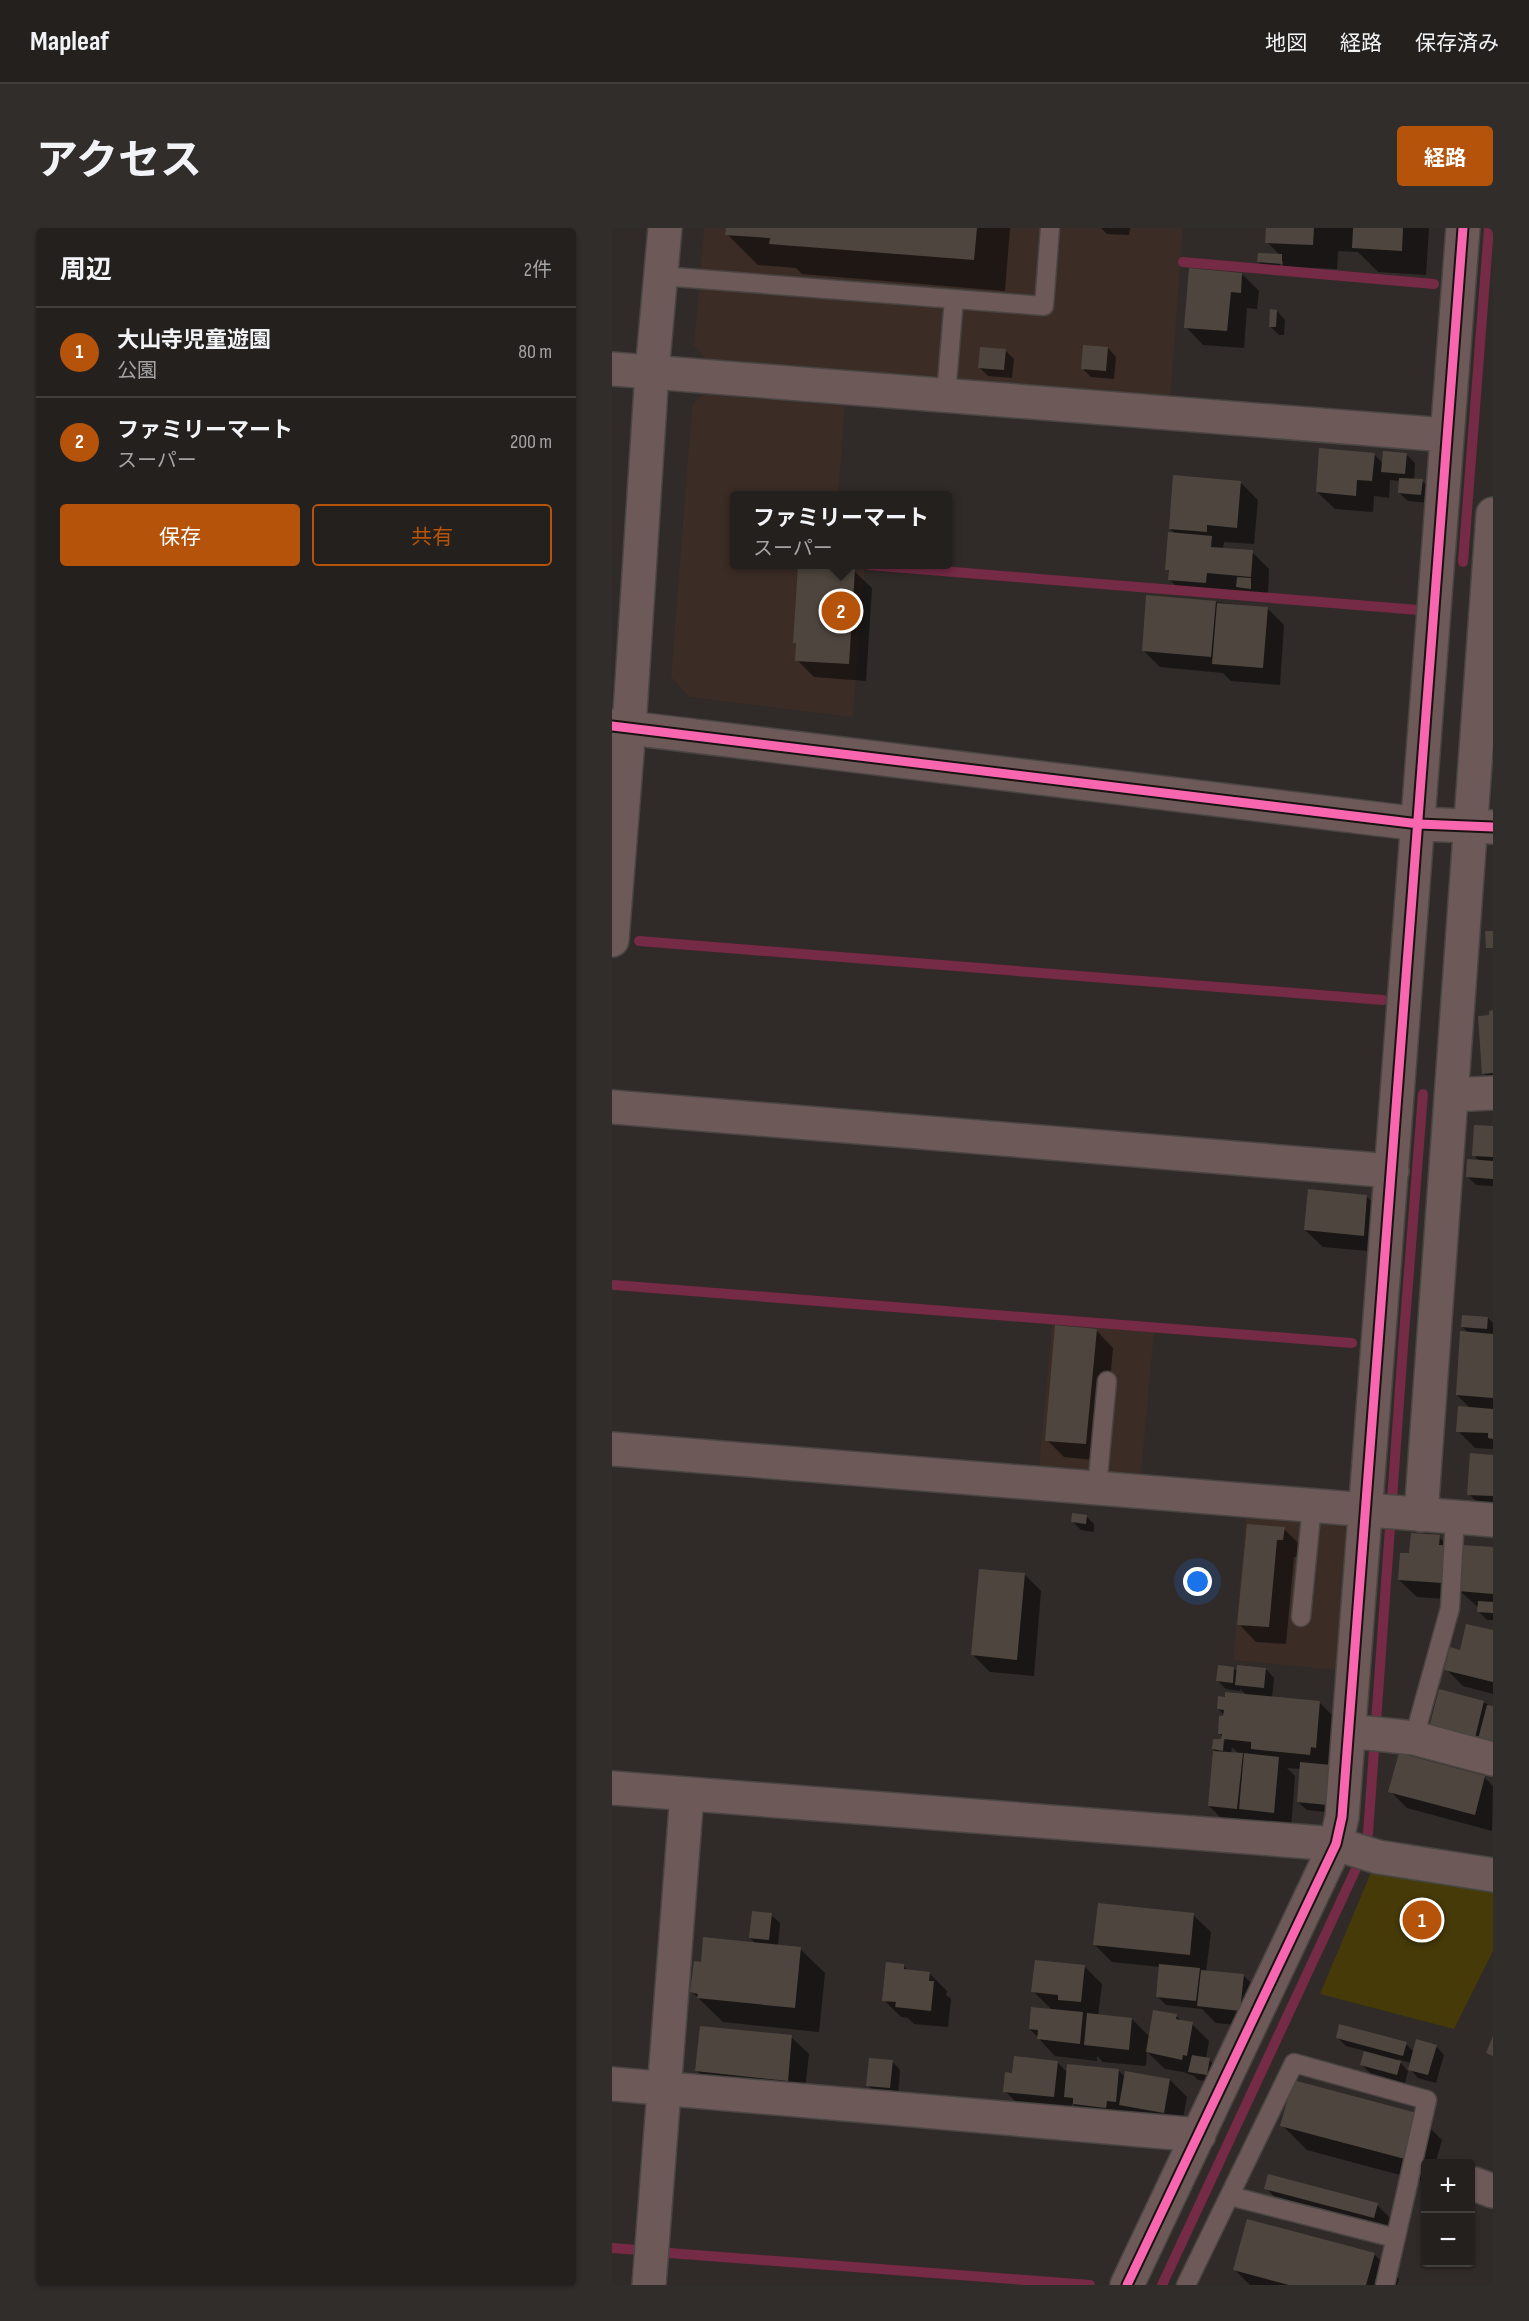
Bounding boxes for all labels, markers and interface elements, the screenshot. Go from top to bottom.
text: Mapleaf [30,25,109,58]
text: 地図 [1265,31,1307,56]
text: 経路 [1340,31,1382,56]
text: 保存済み [1415,31,1499,56]
button: 経路 [1397,126,1493,186]
text: アクセス [36,136,202,187]
text: 周辺 [60,255,112,286]
text: 2件 [524,258,552,282]
text: 大山寺児童遊園 [117,327,271,354]
text: 1 [76,340,83,364]
text: 80 m [518,340,552,364]
text: 公園 [117,359,157,383]
text: ファミリーマート [117,417,293,444]
text: 2 [75,430,84,454]
text: 200 m [510,430,552,454]
text: スーパー [117,449,197,473]
popup [730,491,952,569]
button: 保存 [60,504,300,566]
button: 共有 [312,504,552,566]
text: ファミリーマート [753,505,929,532]
text: スーパー [753,537,833,561]
pin: 2 [822,588,860,634]
your location [1183,1567,1212,1596]
pin: 1 [1402,1898,1442,1942]
map controls [1421,2159,1475,2267]
button: + [1421,2159,1475,2213]
button: − [1421,2213,1475,2267]

